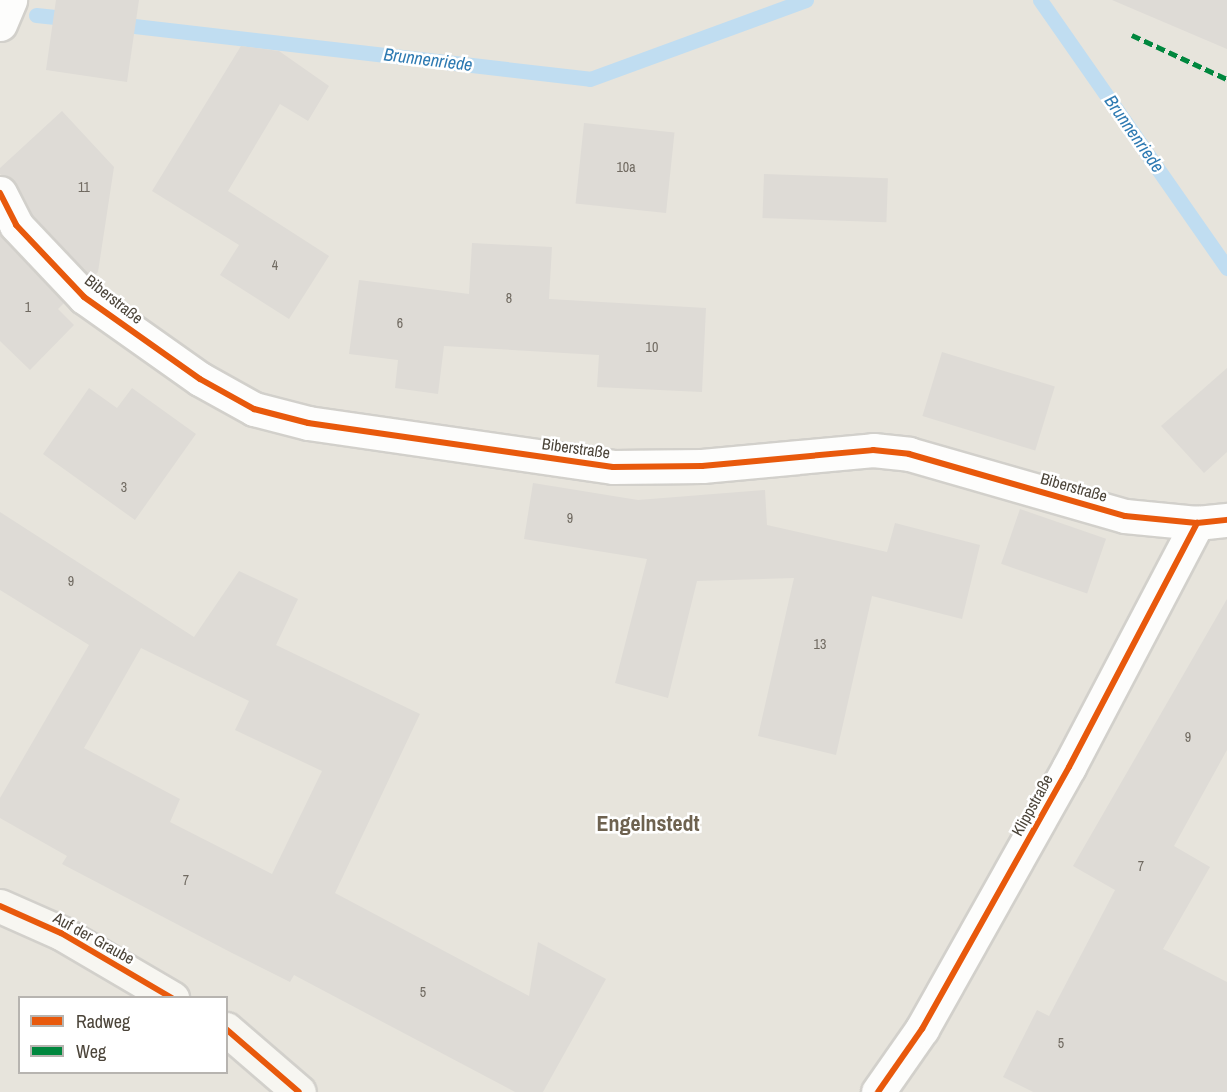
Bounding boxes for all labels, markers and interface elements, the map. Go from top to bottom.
water label: Brunnenriede [382,44,474,76]
water label: Brunnenriede [1100,91,1168,177]
house number: 10a [616,159,636,175]
house number: 11 [78,179,90,195]
house number: 4 [272,257,278,273]
street label: Biberstraße [81,270,147,328]
house number: 8 [506,290,512,306]
house number: 1 [25,299,31,315]
house number: 6 [397,315,403,331]
house number: 10 [646,339,658,355]
street label: Biberstraße [541,434,611,462]
street label: Biberstraße [1038,468,1110,506]
house number: 3 [121,479,127,495]
house number: 9 [567,510,573,526]
house number: 9 [68,573,74,589]
house number: 13 [814,636,826,652]
house number: 9 [1185,729,1191,745]
street label: Klippstraße [1007,771,1057,839]
district label: Engelnstedt [596,811,700,837]
house number: 7 [1138,858,1144,874]
house number: 7 [183,872,189,888]
street label: Auf der Graube [50,908,138,968]
house number: 5 [420,984,426,1000]
legend [18,996,228,1074]
text: Radweg [76,1009,130,1034]
house number: 5 [1058,1035,1064,1051]
text: Weg [76,1039,106,1064]

